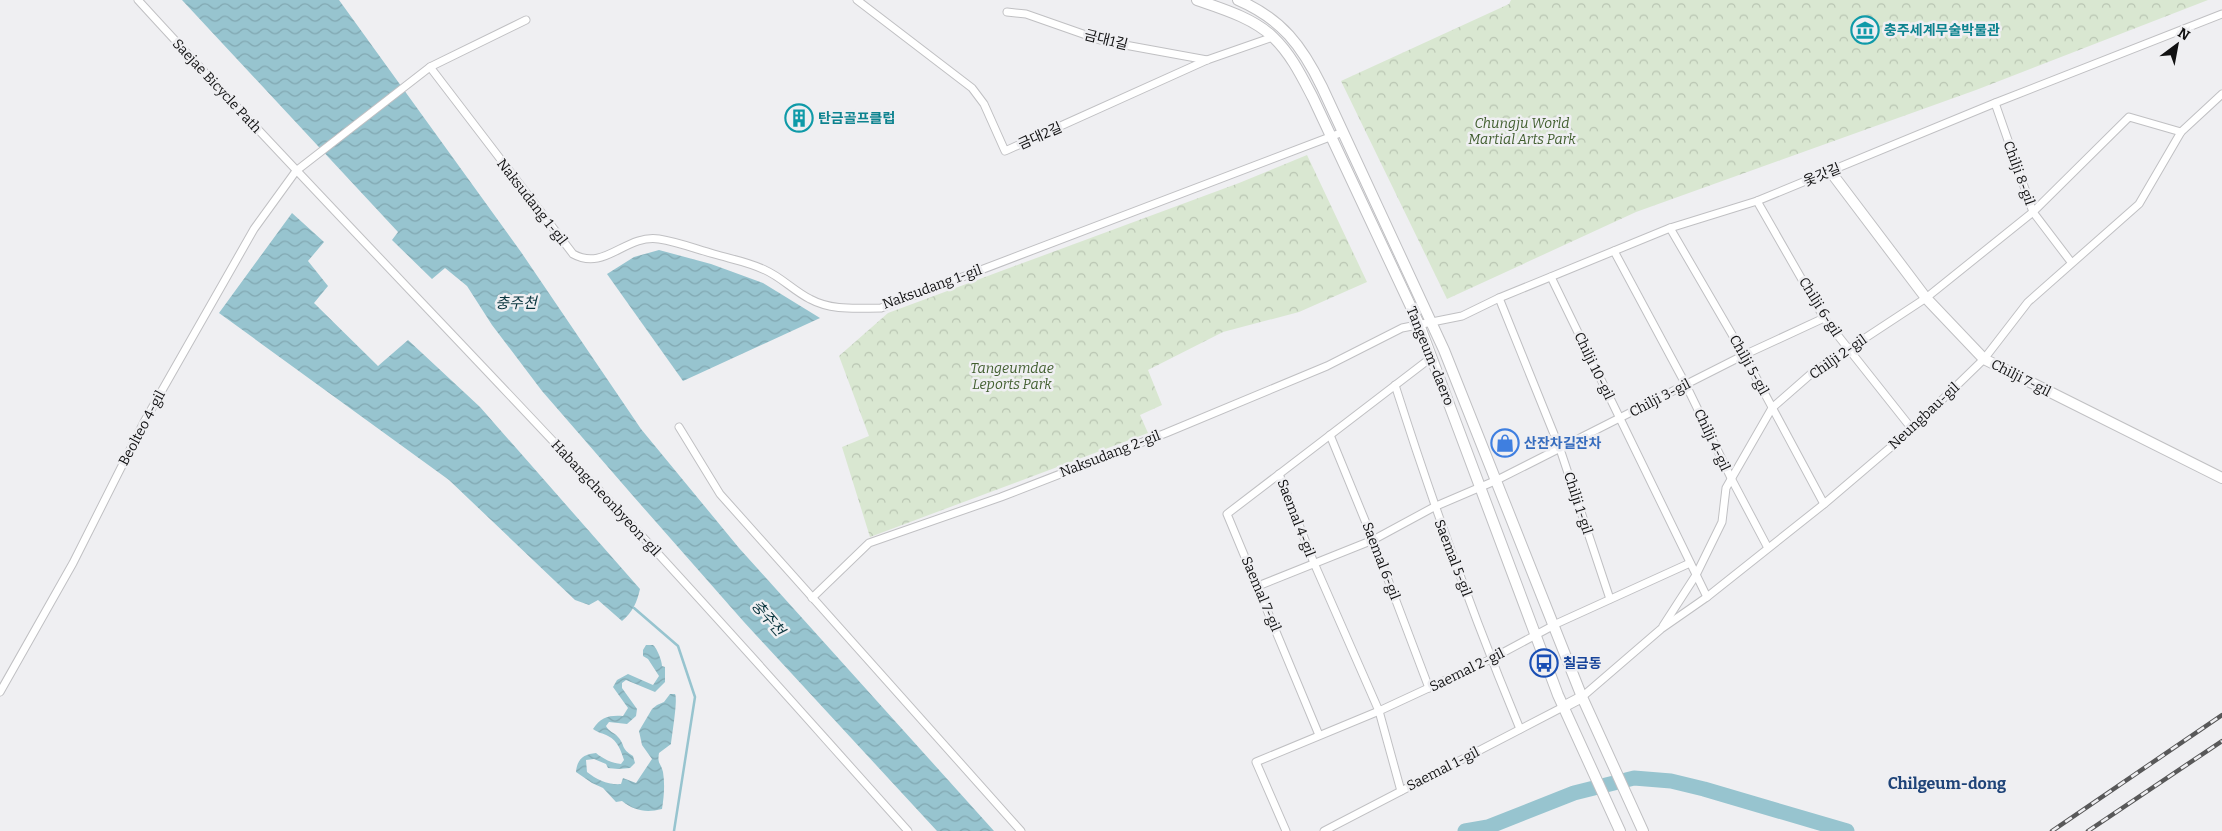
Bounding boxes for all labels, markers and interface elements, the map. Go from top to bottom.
museum icon: 충주세계무술박물관 [1850,15,1880,45]
north arrow [2152,20,2202,70]
place label: 충주세계무술박물관 [1884,22,2000,39]
text: N [2175,24,2193,45]
street label: 금대1길 [1082,26,1130,54]
street label: Saejae Bicycle Path [169,35,265,137]
building icon: 탄금골프클럽 [784,103,814,133]
place label: 탄금골프클럽 [818,110,895,127]
park label: Chungju World Martial Arts Park [1468,115,1576,148]
street label: 금대2길 [1015,119,1065,153]
street label: Chilji 8-gil [2000,139,2038,207]
street label: Naksudang 1-gil [493,156,571,248]
street label: 옻갓길 [1801,160,1843,190]
street label: Naksudang 1-gil [880,261,984,313]
street label: Chilji 6-gil [1795,274,1845,340]
water label: 충주천 [495,294,539,312]
street label: Tangeum-daero [1402,304,1458,408]
street label: Chilji 10-gil [1570,329,1618,403]
street label: Chilji 2-gil [1806,331,1870,383]
street label: Chilji 5-gil [1726,332,1772,398]
street label: Chilji 7-gil [1988,356,2054,400]
park label: Tangeumdae Leports Park [970,360,1054,393]
street label: Chilji 3-gil [1626,375,1694,421]
street label: Neungbau-gil [1885,379,1963,453]
street label: Beolteo 4-gil [115,388,169,468]
street label: Chilji 4-gil [1690,406,1734,474]
street label: Naksudang 2-gil [1057,427,1163,481]
shop icon: 산잔차길잔차 [1490,428,1520,458]
place label: 산잔차길잔차 [1524,435,1601,452]
street label: Habangcheonbyeon-gil [548,436,664,560]
street label: Chilji 1-gil [1560,470,1596,536]
street label: Saemal 4-gil [1273,477,1319,559]
street label: Saemal 5-gil [1431,517,1475,599]
street label: Saemal 6-gil [1358,520,1404,602]
street label: Saemal 7-gil [1238,554,1284,634]
water label: 충주천 [748,596,790,641]
street label: Saemal 2-gil [1427,645,1507,695]
bus stop icon: 칠금동 [1529,648,1559,678]
place label: 칠금동 [1563,655,1602,672]
street label: Saemal 1-gil [1404,743,1482,795]
district label: Chilgeum-dong [1888,774,2006,793]

